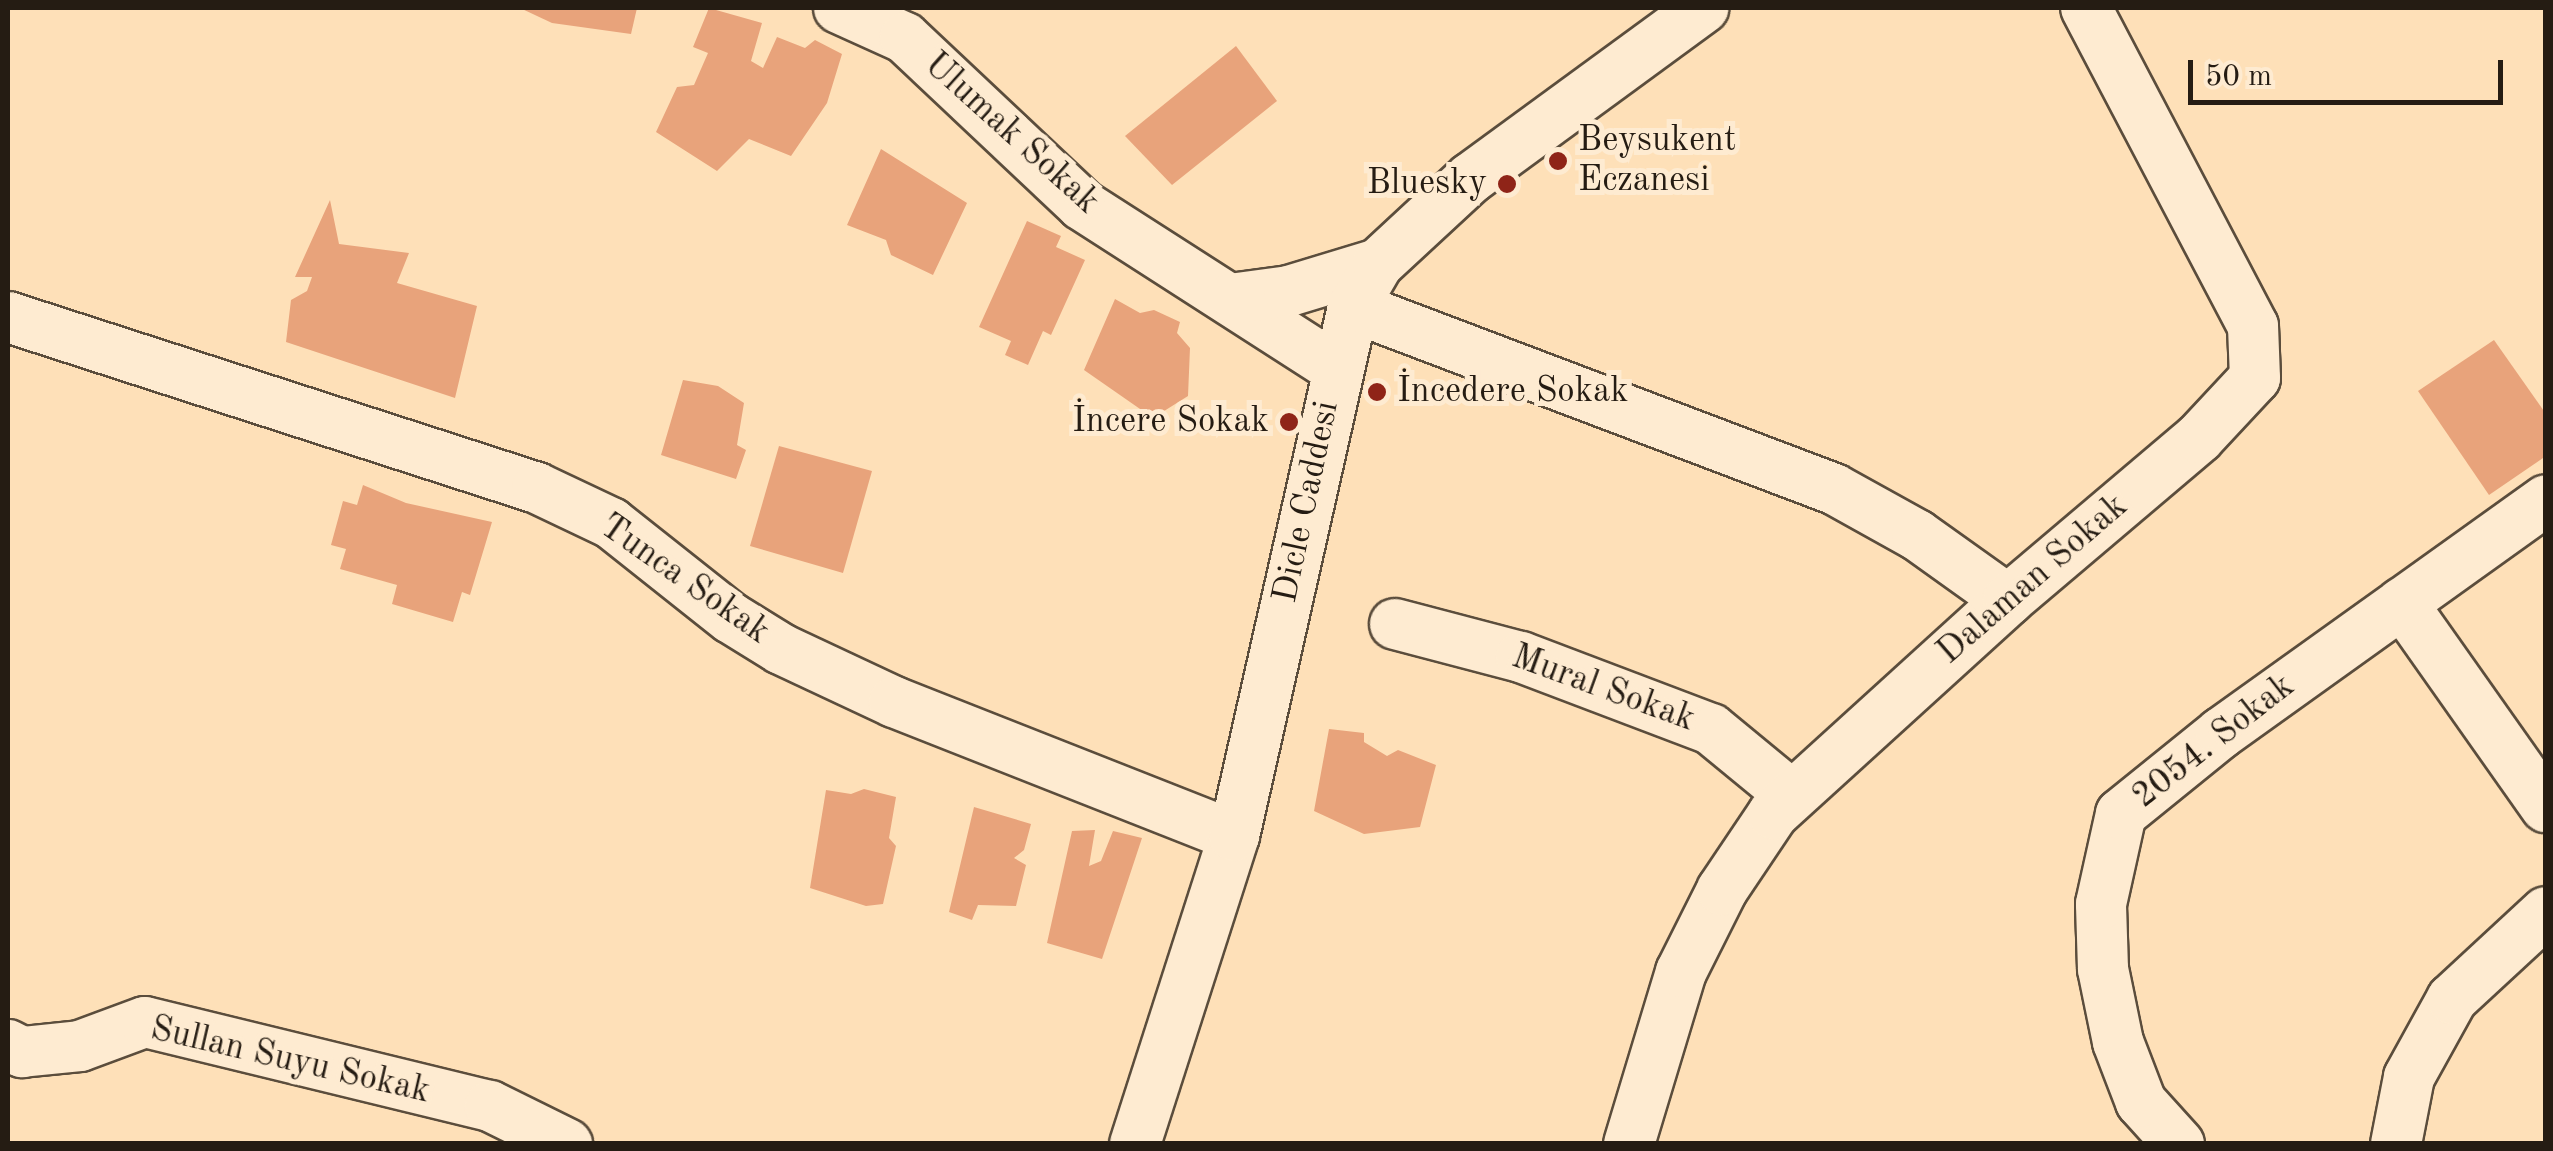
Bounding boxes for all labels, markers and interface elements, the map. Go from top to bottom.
scale bar [2193,40,2508,102]
street label: Ulumak Sokak [915,44,1107,224]
text: 50 m [2205,62,2272,92]
place label: Beysukent Eczanesi [1578,120,1736,202]
marker: Beysukent Eczanesi [1547,150,1569,172]
place label: Bluesky [1367,163,1487,205]
marker: Bluesky [1496,173,1518,195]
place label: İncedere Sokak [1397,371,1628,413]
marker: İncedere Sokak [1366,381,1388,403]
street label: Dicle Caddesi [1265,397,1349,607]
place label: İncere Sokak [1072,401,1269,443]
marker: İncere Sokak [1278,411,1300,433]
street label: Dalaman Sokak [1929,486,2137,674]
street label: Tunca Sokak [591,506,777,654]
street label: Mural Sokak [1506,636,1700,742]
street label: 2054. Sokak [2125,666,2303,818]
street label: Sullan Suyu Sokak [146,1008,434,1114]

